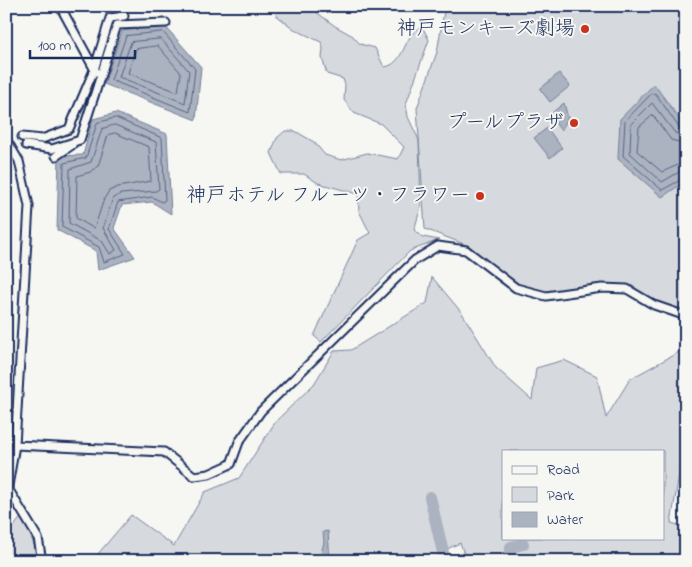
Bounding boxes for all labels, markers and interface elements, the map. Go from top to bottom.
place label: 神戸モンキーズ劇場 [397,15,575,44]
marker: 神戸モンキーズ劇場 [579,23,591,35]
scale bar [30,28,135,60]
text: 100 m [38,35,71,57]
place label: プールプラザ [446,109,564,138]
marker: プールプラザ [568,117,580,129]
place label: 神戸ホテル フルーツ・フラワー [186,182,470,211]
marker: 神戸ホテル フルーツ・フラワー [474,190,486,202]
legend [502,450,664,540]
text: Road [547,459,580,481]
text: Park [547,485,575,507]
text: Water [547,509,583,531]

